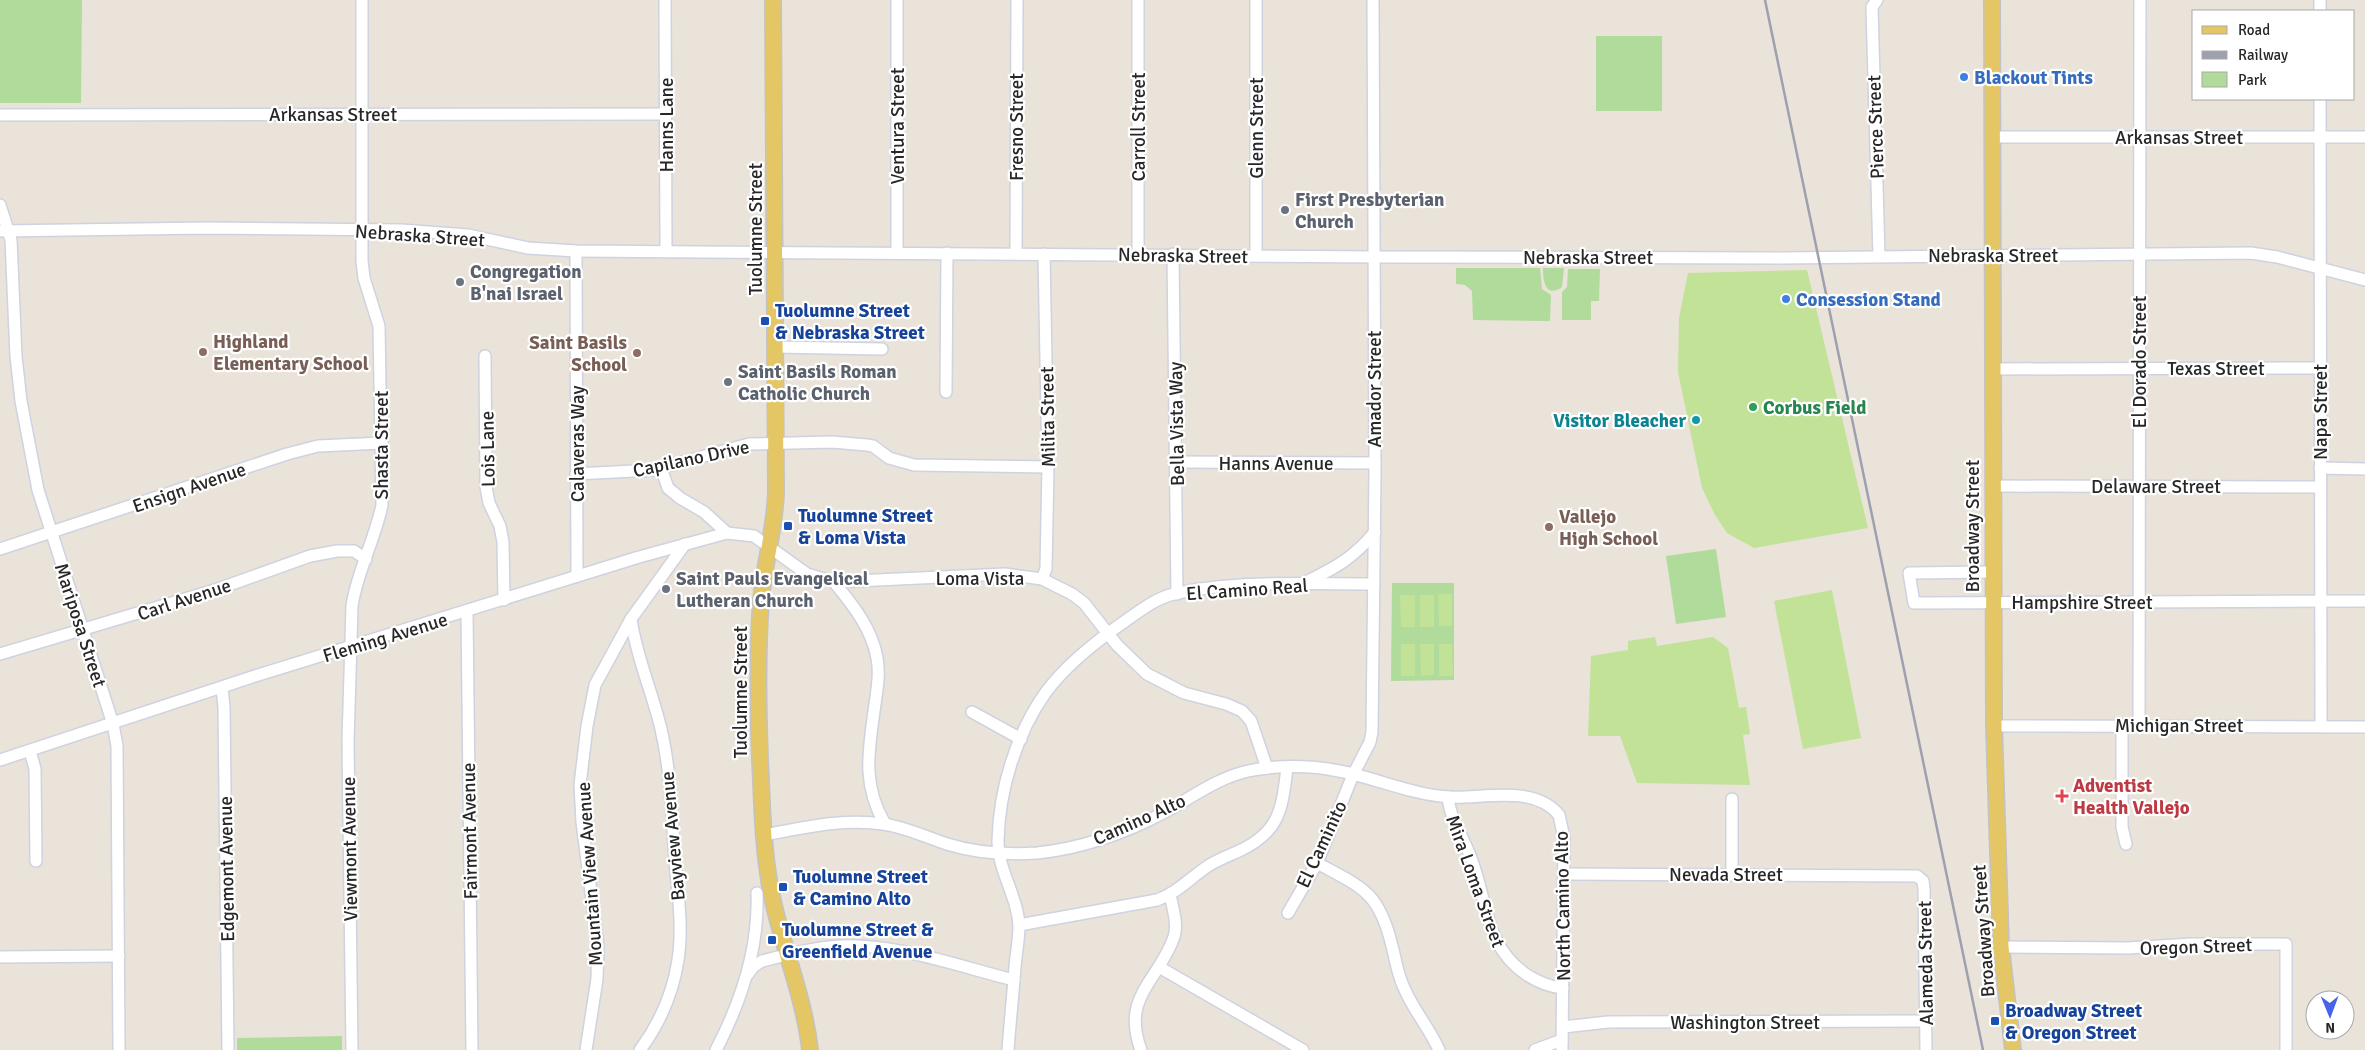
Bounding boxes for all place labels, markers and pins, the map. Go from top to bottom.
place label: Blackout Tints [1974,66,2093,90]
marker: Blackout Tints [1958,71,1970,83]
place label: First Presbyterian Church [1295,188,1444,234]
marker: First Presbyterian Church [1279,204,1291,216]
place label: Congregation B'nai Israel [470,260,582,306]
marker: Congregation B'nai Israel [454,276,466,288]
place label: Consession Stand [1796,288,1941,312]
marker: Consession Stand [1780,293,1792,305]
place label: Tuolumne Street & Nebraska Street [775,299,925,345]
marker: Tuolumne Street & Nebraska Street [759,315,771,327]
place label: Highland Elementary School [213,330,369,376]
place label: Saint Basils School [529,331,627,377]
marker: Highland Elementary School [197,346,209,358]
marker: Saint Basils School [631,347,643,359]
place label: Saint Basils Roman Catholic Church [738,360,897,406]
marker: Saint Basils Roman Catholic Church [722,376,734,388]
place label: Corbus Field [1763,396,1866,420]
marker: Corbus Field [1747,401,1759,413]
place label: Visitor Bleacher [1553,409,1686,433]
marker: Visitor Bleacher [1690,414,1702,426]
place label: Tuolumne Street & Loma Vista [798,504,933,550]
place label: Vallejo High School [1559,505,1658,551]
marker: Tuolumne Street & Loma Vista [782,520,794,532]
marker: Vallejo High School [1543,521,1555,533]
place label: Saint Pauls Evangelical Lutheran Church [676,567,869,613]
marker: Saint Pauls Evangelical Lutheran Church [660,583,672,595]
place label: Adventist Health Vallejo [2073,774,2190,820]
marker: Adventist Health Vallejo [2055,789,2069,803]
place label: Tuolumne Street & Camino Alto [793,865,928,911]
marker: Tuolumne Street & Camino Alto [777,881,789,893]
place label: Tuolumne Street & Greenfield Avenue [782,918,934,964]
marker: Tuolumne Street & Greenfield Avenue [766,934,778,946]
place label: Broadway Street & Oregon Street [2005,999,2142,1045]
marker: Broadway Street & Oregon Street [1989,1015,2001,1027]

